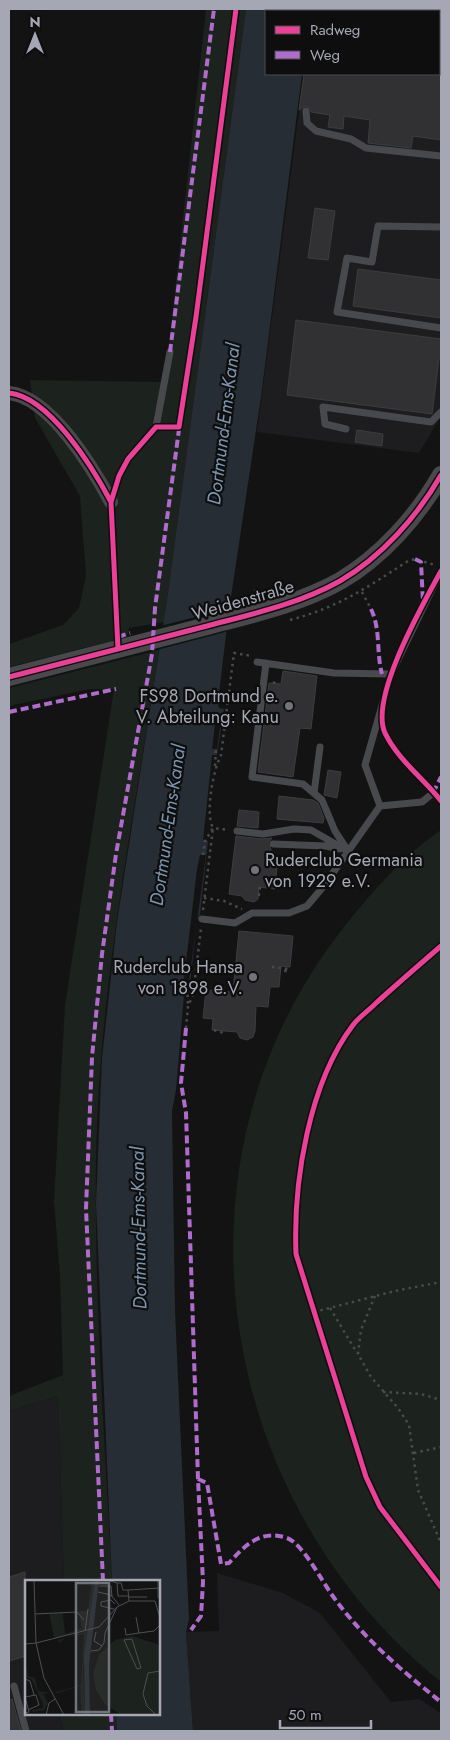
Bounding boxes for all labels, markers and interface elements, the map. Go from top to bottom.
north arrow [10,10,60,60]
legend [265,10,440,75]
text: N [29,12,41,32]
text: Radweg [310,19,360,41]
text: Weg [310,44,340,66]
water label: Dortmund-Ems-Kanal [200,341,247,506]
street label: Weidenstraße [189,573,297,627]
place label: FS98 Dortmund e. V. Abteilung: Kanu [136,683,279,730]
marker: FS98 Dortmund e. V. Abteilung: Kanu [283,700,295,712]
water label: Dortmund-Ems-Kanal [143,742,192,907]
place label: Ruderclub Germania von 1929 e.V. [265,847,423,894]
marker: Ruderclub Germania von 1929 e.V. [249,864,261,876]
place label: Ruderclub Hansa von 1898 e.V. [113,954,243,1001]
marker: Ruderclub Hansa von 1898 e.V. [247,971,259,983]
water label: Dortmund-Ems-Kanal [124,1146,153,1310]
inset map [25,1580,160,1715]
scale bar [280,1698,371,1730]
text: 50 m [288,1704,322,1726]

